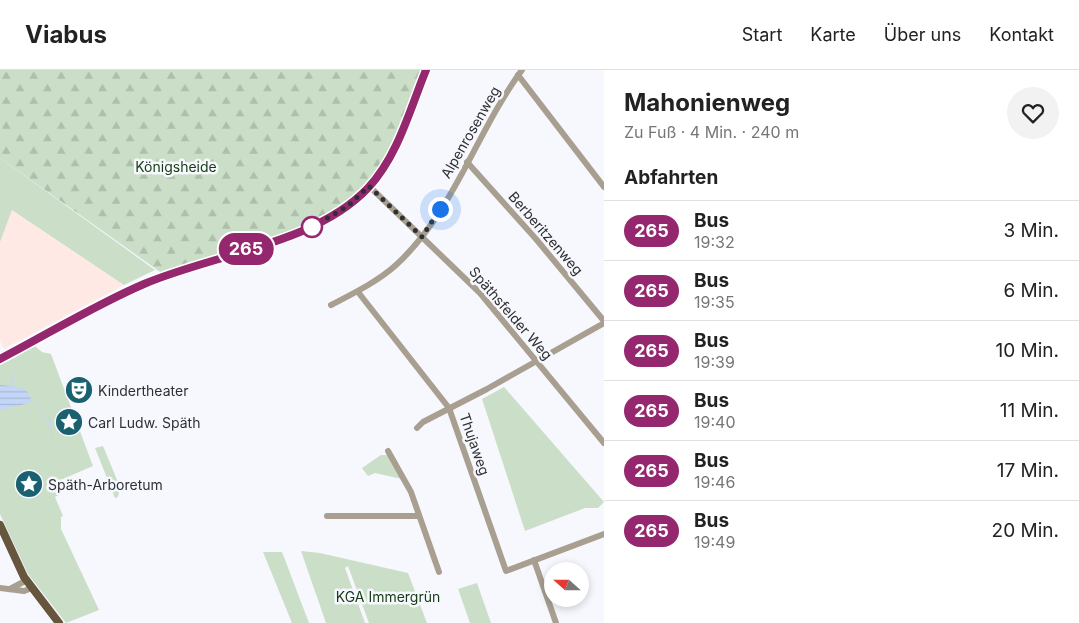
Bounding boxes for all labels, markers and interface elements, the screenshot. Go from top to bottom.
text: Viabus [25,20,107,49]
text: Start [742,24,782,45]
text: Karte [810,24,856,45]
text: Über uns [884,24,961,45]
text: Kontakt [989,24,1054,45]
street label: Alpenrosenweg [437,83,503,181]
button: heart [1007,87,1059,139]
text: Mahonienweg [624,88,790,117]
text: Zu Fuß · 4 Min. · 240 m [624,122,799,142]
park label: Königsheide [135,158,217,175]
text: Abfahrten [624,166,718,189]
street label: Berberitzenweg [505,188,587,278]
your location [428,197,453,222]
text: Bus [694,209,729,232]
unlabelled marker [301,216,323,238]
text: 3 Min. [1003,219,1059,242]
text: 265 [634,220,669,241]
text: 19:32 [694,232,735,252]
line badge: 265 [217,233,275,265]
text: 265 [229,238,263,259]
street label: Späthsfelder Weg [466,263,556,363]
text: Bus [694,269,729,292]
text: 6 Min. [1003,279,1059,302]
text: 265 [634,280,669,301]
text: 19:35 [694,292,735,312]
text: Bus [694,329,729,352]
text: 10 Min. [995,339,1059,362]
text: 265 [634,340,669,361]
text: 19:39 [694,352,735,372]
theatre icon: Kindertheater [64,375,94,405]
place label: Kindertheater [98,382,188,399]
text: Bus [694,389,729,412]
text: 11 Min. [1000,399,1059,422]
text: 265 [634,400,669,421]
place icon: Carl Ludw. Späth [54,407,84,437]
street label: Thujaweg [456,411,494,477]
text: 19:40 [694,412,735,432]
place label: Carl Ludw. Späth [88,414,200,431]
text: Bus [694,449,729,472]
text: 17 Min. [997,459,1059,482]
text: 265 [634,460,669,481]
place icon: Späth-Arboretum [14,469,44,499]
text: 19:46 [694,472,735,492]
place label: Späth-Arboretum [48,476,163,493]
text: Bus [694,509,729,532]
text: 20 Min. [992,519,1059,542]
text: 265 [634,520,669,541]
text: 19:49 [694,532,735,552]
north arrow [544,562,589,608]
map controls [544,562,589,607]
park label: KGA Immergrün [336,588,440,605]

